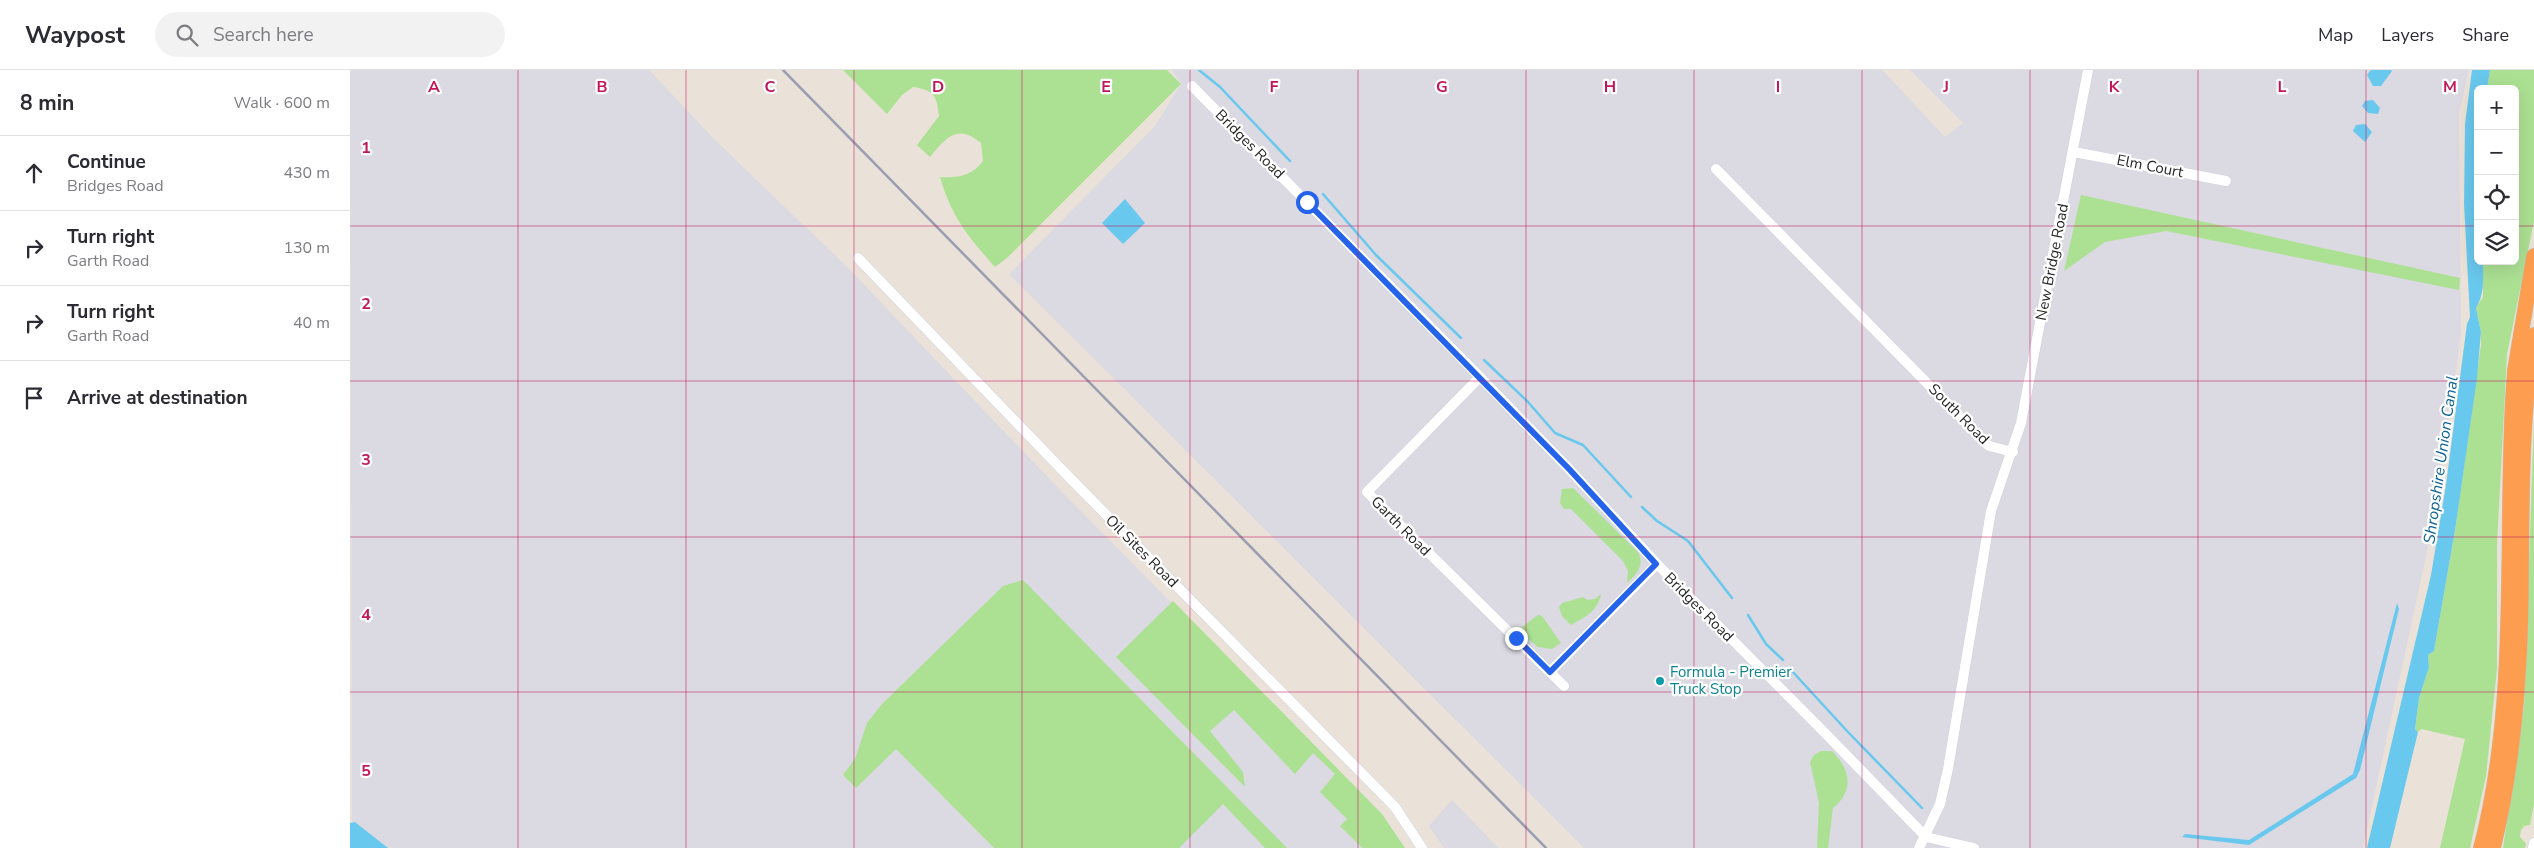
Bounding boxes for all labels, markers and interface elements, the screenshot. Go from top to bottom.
search box [155,12,505,57]
text: Waypost [25,19,125,51]
icon: search [173,21,201,49]
text: Search here [213,22,314,48]
text: Map [2318,23,2353,47]
text: Layers [2381,23,2434,47]
text: Share [2462,23,2509,47]
text: A [428,76,440,98]
text: B [596,76,608,98]
text: C [765,76,776,98]
text: D [932,76,944,98]
text: E [1101,76,1111,98]
text: F [1270,76,1279,98]
text: G [1436,76,1448,98]
text: H [1604,76,1616,98]
text: I [1776,76,1780,98]
text: J [1942,76,1949,98]
text: K [2109,76,2121,98]
text: L [2278,76,2287,98]
text: M [2443,76,2457,98]
map controls [2474,85,2519,265]
button: + [2474,85,2519,130]
text: 8 min [20,89,74,117]
text: Walk · 600 m [234,92,330,114]
street label: Bridges Road [1211,105,1289,183]
button: − [2474,130,2519,175]
text: 1 [361,137,371,159]
text: Continue [67,149,146,175]
street label: Elm Court [2115,150,2186,182]
icon: ahead [20,159,48,187]
text: 430 m [283,162,330,184]
text: Bridges Road [67,175,164,197]
button: locate [2474,175,2519,220]
route start [1296,191,1319,214]
street label: New Bridge Road [2031,202,2073,322]
button: layers [2474,220,2519,265]
text: Turn right [67,224,154,250]
icon: right [20,234,48,262]
text: 130 m [283,237,330,259]
text: Garth Road [67,250,149,272]
text: 2 [361,293,371,315]
text: Turn right [67,299,154,325]
icon: right [20,309,48,337]
text: 40 m [293,312,330,334]
text: Garth Road [67,325,149,347]
water label: Shropshire Union Canal [2418,374,2464,545]
street label: South Road [1924,379,1994,449]
icon: arrive [20,384,48,412]
text: Arrive at destination [67,385,248,411]
text: 3 [361,449,371,471]
street label: Garth Road [1367,492,1435,560]
street label: Oil Sites Road [1101,510,1183,592]
street label: Bridges Road [1660,568,1738,646]
text: 4 [361,604,371,626]
route end [1505,627,1528,650]
place label: Formula - Premier Truck Stop [1670,662,1792,699]
marker: Formula - Premier Truck Stop [1654,675,1666,687]
text: 5 [361,760,371,782]

